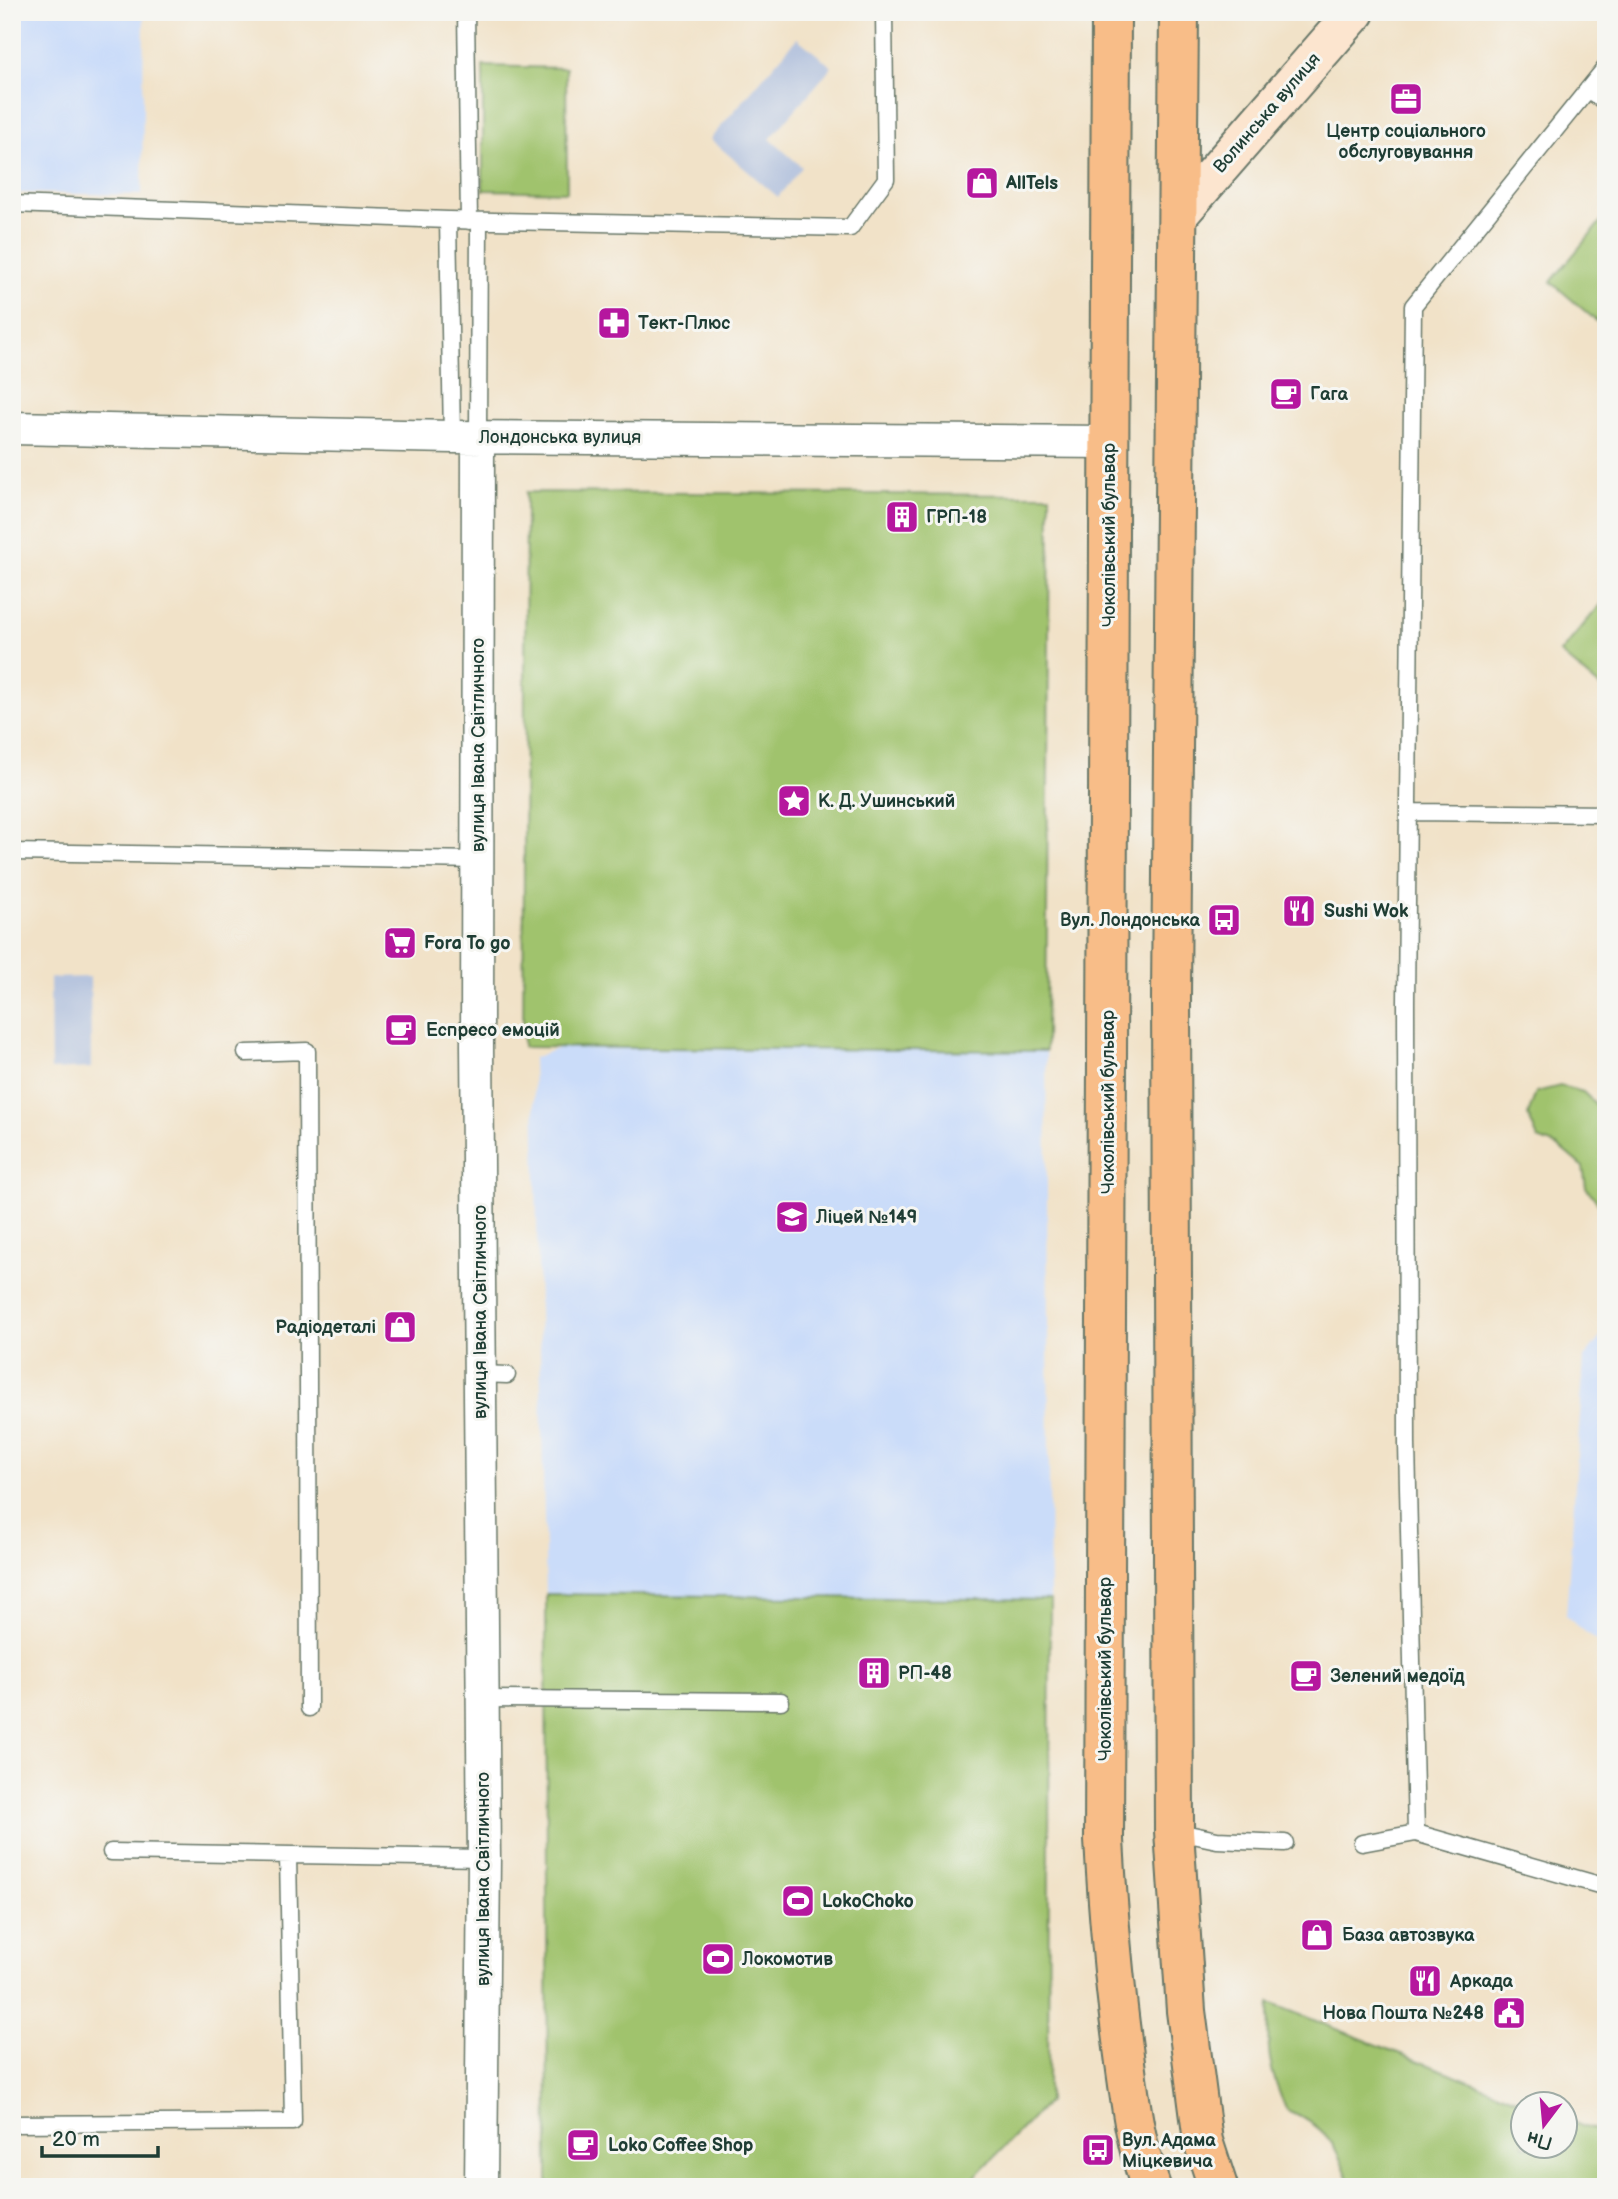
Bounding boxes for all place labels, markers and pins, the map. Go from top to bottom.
office icon: Центр соціального обслуговування [1387,80,1425,118]
place label: Центр соціального обслуговування [1326,121,1486,163]
shop icon: AllTels [963,164,1001,202]
place label: AllTels [1005,173,1058,194]
pharmacy icon: Тект-Плюс [595,304,633,342]
place label: Тект-Плюс [638,313,730,334]
cafe icon: Гага [1267,375,1305,413]
place label: Гага [1310,384,1348,405]
building icon: ГРП-18 [883,498,921,536]
place label: ГРП-18 [926,507,987,528]
place icon: К. Д. Ушинський [775,782,813,820]
place label: К. Д. Ушинський [818,791,955,812]
restaurant icon: Sushi Wok [1280,892,1318,930]
bus stop icon: Вул. Лондонська [1205,901,1243,939]
place label: Sushi Wok [1324,901,1409,922]
place label: Вул. Лондонська [1060,910,1201,931]
supermarket icon: Fora To go [381,924,419,962]
place label: Fora To go [424,933,510,954]
cafe icon: Еспресо емоцій [382,1011,420,1049]
place label: Еспресо емоцій [426,1020,560,1041]
school or university icon: Ліцей №149 [773,1198,811,1236]
place label: Ліцей №149 [815,1207,917,1228]
shop icon: Радіодеталі [381,1308,419,1346]
place label: Радіодеталі [275,1317,376,1338]
building icon: РП-48 [855,1654,893,1692]
cafe icon: Зелений медоїд [1287,1657,1325,1695]
place label: РП-48 [898,1663,952,1684]
place label: Зелений медоїд [1330,1666,1465,1687]
sports icon: LokoChoko [779,1882,817,1920]
place label: LokoChoko [822,1891,914,1912]
shop icon: База автозвука [1298,1916,1336,1954]
place label: База автозвука [1342,1925,1475,1946]
sports icon: Локомотив [699,1940,737,1978]
place label: Локомотив [741,1949,833,1970]
restaurant icon: Аркада [1406,1962,1444,2000]
place label: Аркада [1449,1971,1513,1992]
public building icon: Нова Пошта №248 [1490,1994,1528,2032]
place label: Нова Пошта №248 [1322,2003,1484,2024]
cafe icon: Loko Coffee Shop [564,2126,602,2164]
place label: Вул. Адама Міцкевича [1122,2130,1216,2172]
bus stop icon: Вул. Адама Міцкевича [1079,2131,1117,2169]
place label: Loko Coffee Shop [608,2135,753,2156]

